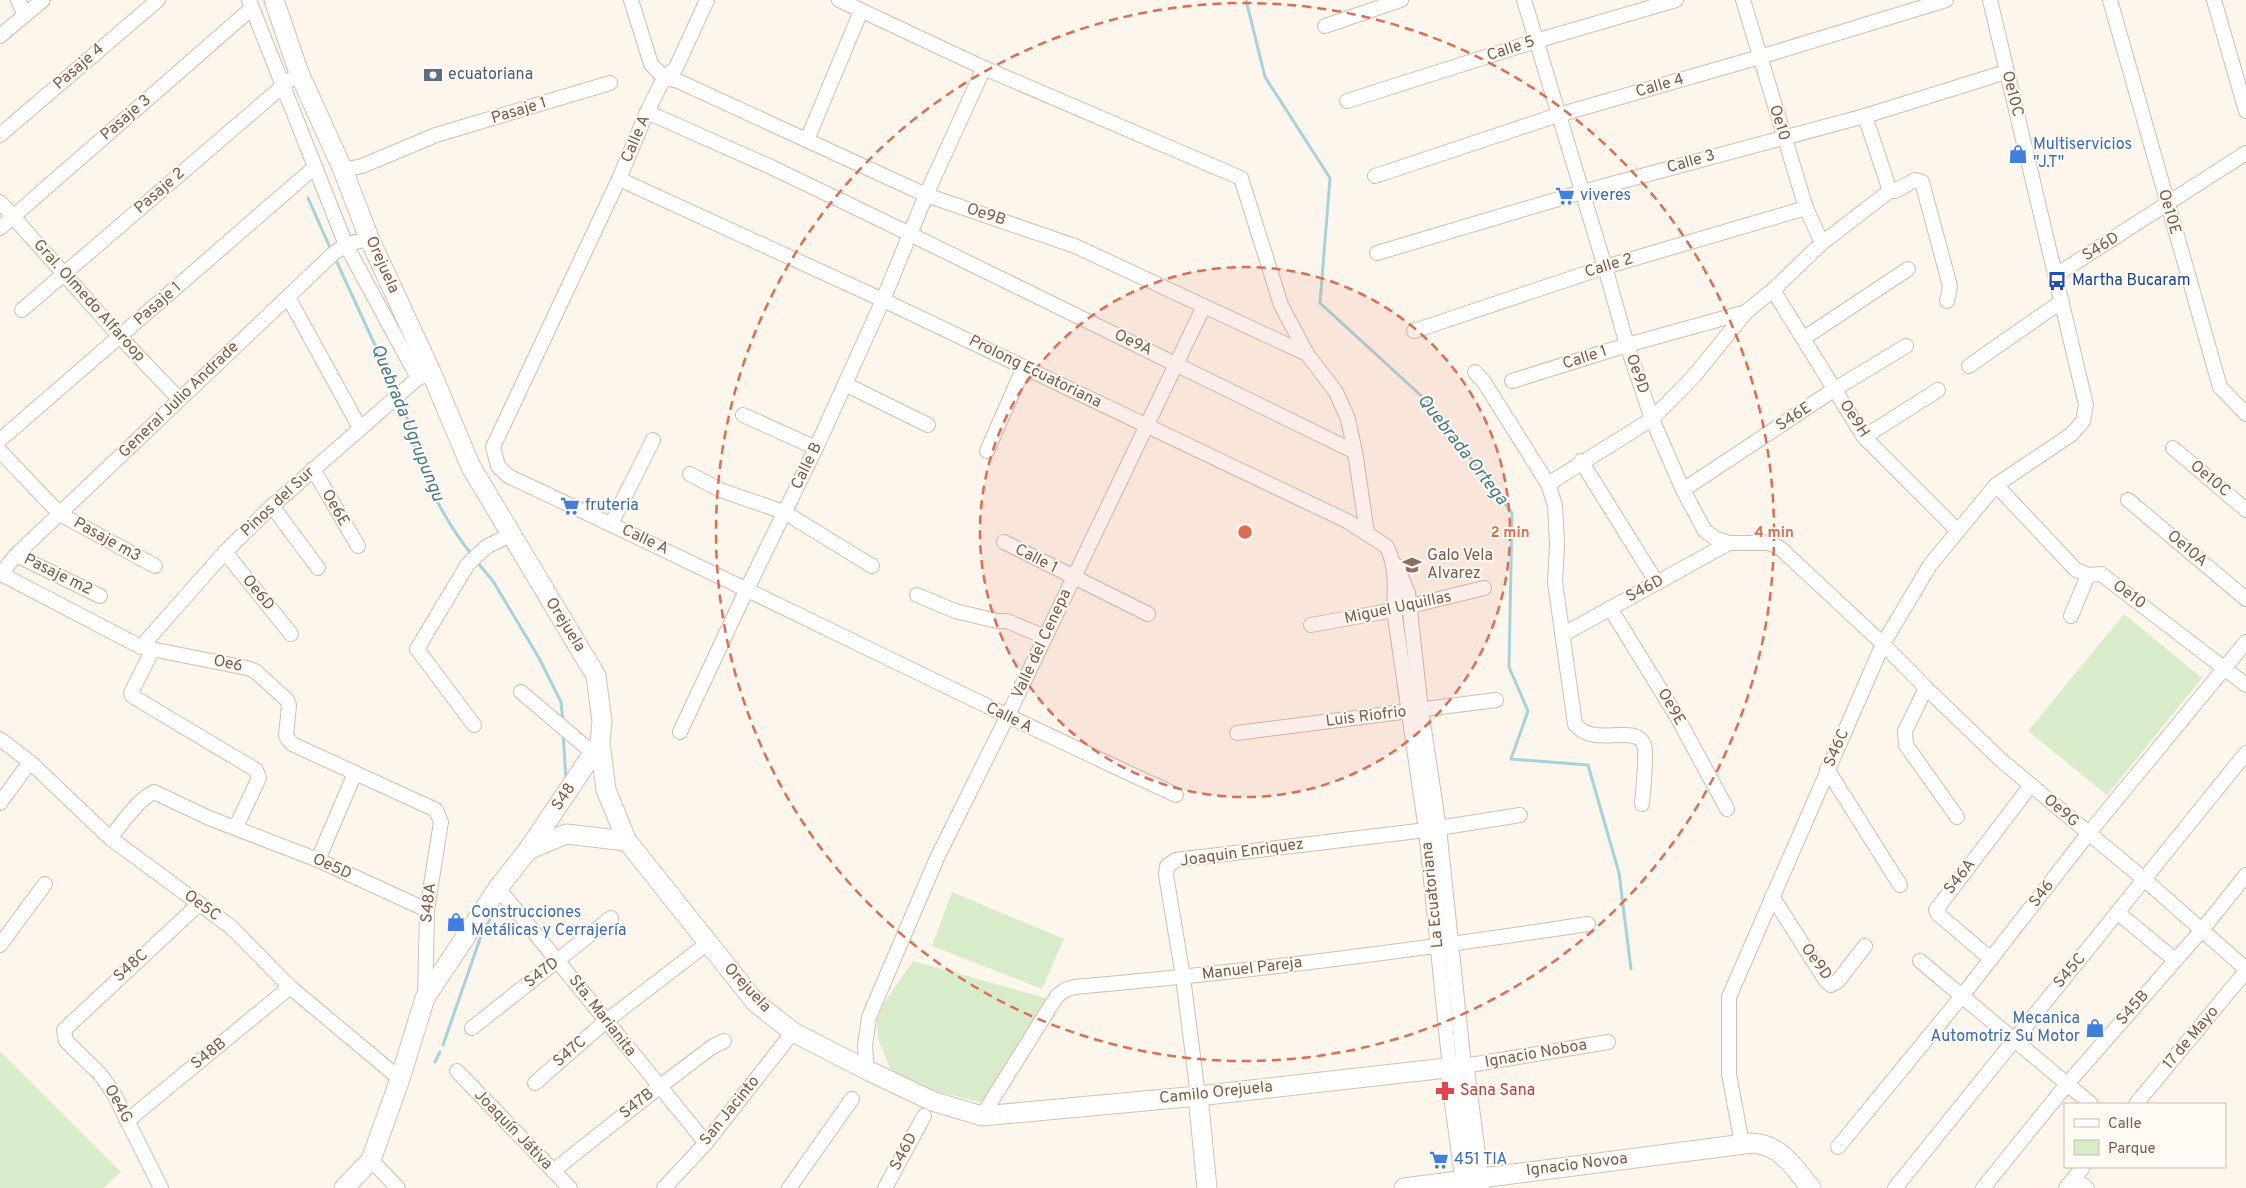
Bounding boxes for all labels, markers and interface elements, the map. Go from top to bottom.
street label: Calle 5 [1484,32,1538,66]
street label: Pasaje 4 [49,39,109,94]
bank icon: ecuatoriana [422,64,444,86]
place label: ecuatoriana [448,65,533,85]
street label: Oe10C [1997,69,2027,119]
street label: Calle 4 [1633,70,1687,102]
street label: Pasaje 3 [97,91,155,145]
street label: Pasaje 1 [489,93,549,129]
street label: Oe10 [1764,103,1794,143]
street label: Calle A [617,112,655,166]
place label: Multiservicios "J.T" [2033,135,2132,173]
shop icon: Multiservicios "J.T" [2007,143,2029,165]
street label: Calle 3 [1665,146,1717,178]
street label: Pasaje 2 [131,164,189,218]
supermarket icon: viveres [1554,185,1576,207]
place label: viveres [1580,186,1631,206]
street label: Oe10E [2153,187,2185,237]
street label: Oe9B [964,199,1008,231]
street label: S46D [2079,228,2123,266]
street label: Orejuela [361,233,403,297]
street label: Gral. Olmedo Alfaroop [29,235,149,367]
street label: Calle 2 [1582,249,1636,283]
bus stop icon: Martha Bucaram [2046,270,2068,292]
place label: Martha Bucaram [2072,271,2190,291]
street label: Pasaje 1 [130,278,186,330]
street label: Oe9A [1111,325,1155,361]
street label: Prolong Ecuatoriana [965,331,1105,413]
street label: General Julio Andrade [115,337,243,463]
water label: Quebrada Ugrupungu [365,341,449,505]
street label: Calle 1 [1560,341,1610,375]
street label: Oe9D [1621,352,1653,396]
water label: Quebrada Ortega [1412,390,1513,511]
street label: Oe9H [1834,396,1874,442]
street label: S46E [1772,398,1816,436]
street label: Calle B [787,439,827,493]
street label: Oe10C [2186,456,2234,502]
street label: Pinos del Sur [237,463,319,541]
street label: Oe6E [317,486,353,530]
supermarket icon: fruteria [559,495,581,517]
place label: fruteria [585,496,639,516]
street label: Pasaje m3 [70,513,144,567]
street label: Calle A [618,520,672,560]
centre of rings [1236,523,1254,541]
text: 2 min [1490,524,1530,543]
text: 4 min [1754,524,1794,543]
street label: Oe10A [2163,526,2211,572]
street label: Calle 1 [1011,540,1061,578]
place label: Galo Vela Alvarez [1427,546,1493,584]
street label: Pasaje m2 [20,550,96,600]
school or university icon: Galo Vela Alvarez [1401,554,1423,576]
street label: Oe6D [237,571,279,615]
street label: S46D [1623,571,1667,607]
street label: Oe10 [2108,576,2150,614]
street label: Valle del Cenepa [1008,586,1076,702]
street label: Miguel Uquillas [1343,587,1453,629]
street label: Orejuela [541,594,589,656]
street label: Oe6 [211,651,245,677]
street label: Oe9E [1653,685,1689,729]
street label: Calle A [982,698,1036,738]
street label: Luis Riofrio [1324,702,1408,732]
street label: S46C [1820,726,1854,770]
street label: S48 [548,779,580,815]
street label: Oe9G [2039,790,2083,832]
street label: Joaquin Enriquez [1179,834,1305,872]
street label: La Ecuatoriana [1417,841,1449,949]
street label: Oe5D [309,850,355,884]
street label: S46A [1940,855,1980,899]
street label: S46 [2025,876,2059,912]
street label: S48A [417,882,441,924]
street label: Oe5C [180,886,224,926]
place label: Construcciones Metálicas y Cerrajería [471,903,627,941]
shop icon: Construcciones Metálicas y Cerrajería [445,911,467,933]
street label: Oe9D [1796,940,1836,984]
street label: S48C [110,945,152,987]
street label: S45C [2050,949,2090,993]
street label: S47D [521,953,563,993]
street label: Manuel Pareja [1201,953,1303,985]
street label: Orejuela [719,959,775,1017]
street label: Sta. Marianita [564,971,640,1061]
street label: S45B [2112,986,2154,1030]
street label: 17 de Mayo [2159,1002,2223,1074]
place label: Mecanica Automotriz Su Motor [1930,1009,2080,1047]
shop icon: Mecanica Automotriz Su Motor [2084,1017,2106,1039]
street label: S47C [549,1032,591,1072]
street label: S48B [187,1034,231,1074]
street label: Ignacio Noboa [1483,1035,1589,1073]
street label: San Jacinto [696,1072,764,1150]
street label: Camilo Orejuela [1158,1077,1274,1109]
pharmacy icon: Sana Sana [1434,1080,1456,1102]
street label: Oe4G [99,1081,137,1127]
place label: Sana Sana [1460,1081,1535,1101]
street label: S47B [616,1084,658,1124]
street label: Joaquín Játiva [469,1085,557,1175]
legend [2064,1103,2226,1168]
text: Calle [2108,1115,2142,1134]
street label: S46D [886,1130,922,1174]
text: Parque [2108,1140,2156,1159]
supermarket icon: 451 TIA [1428,1149,1450,1171]
street label: Ignacio Novoa [1525,1149,1629,1181]
place label: 451 TIA [1454,1150,1507,1170]

